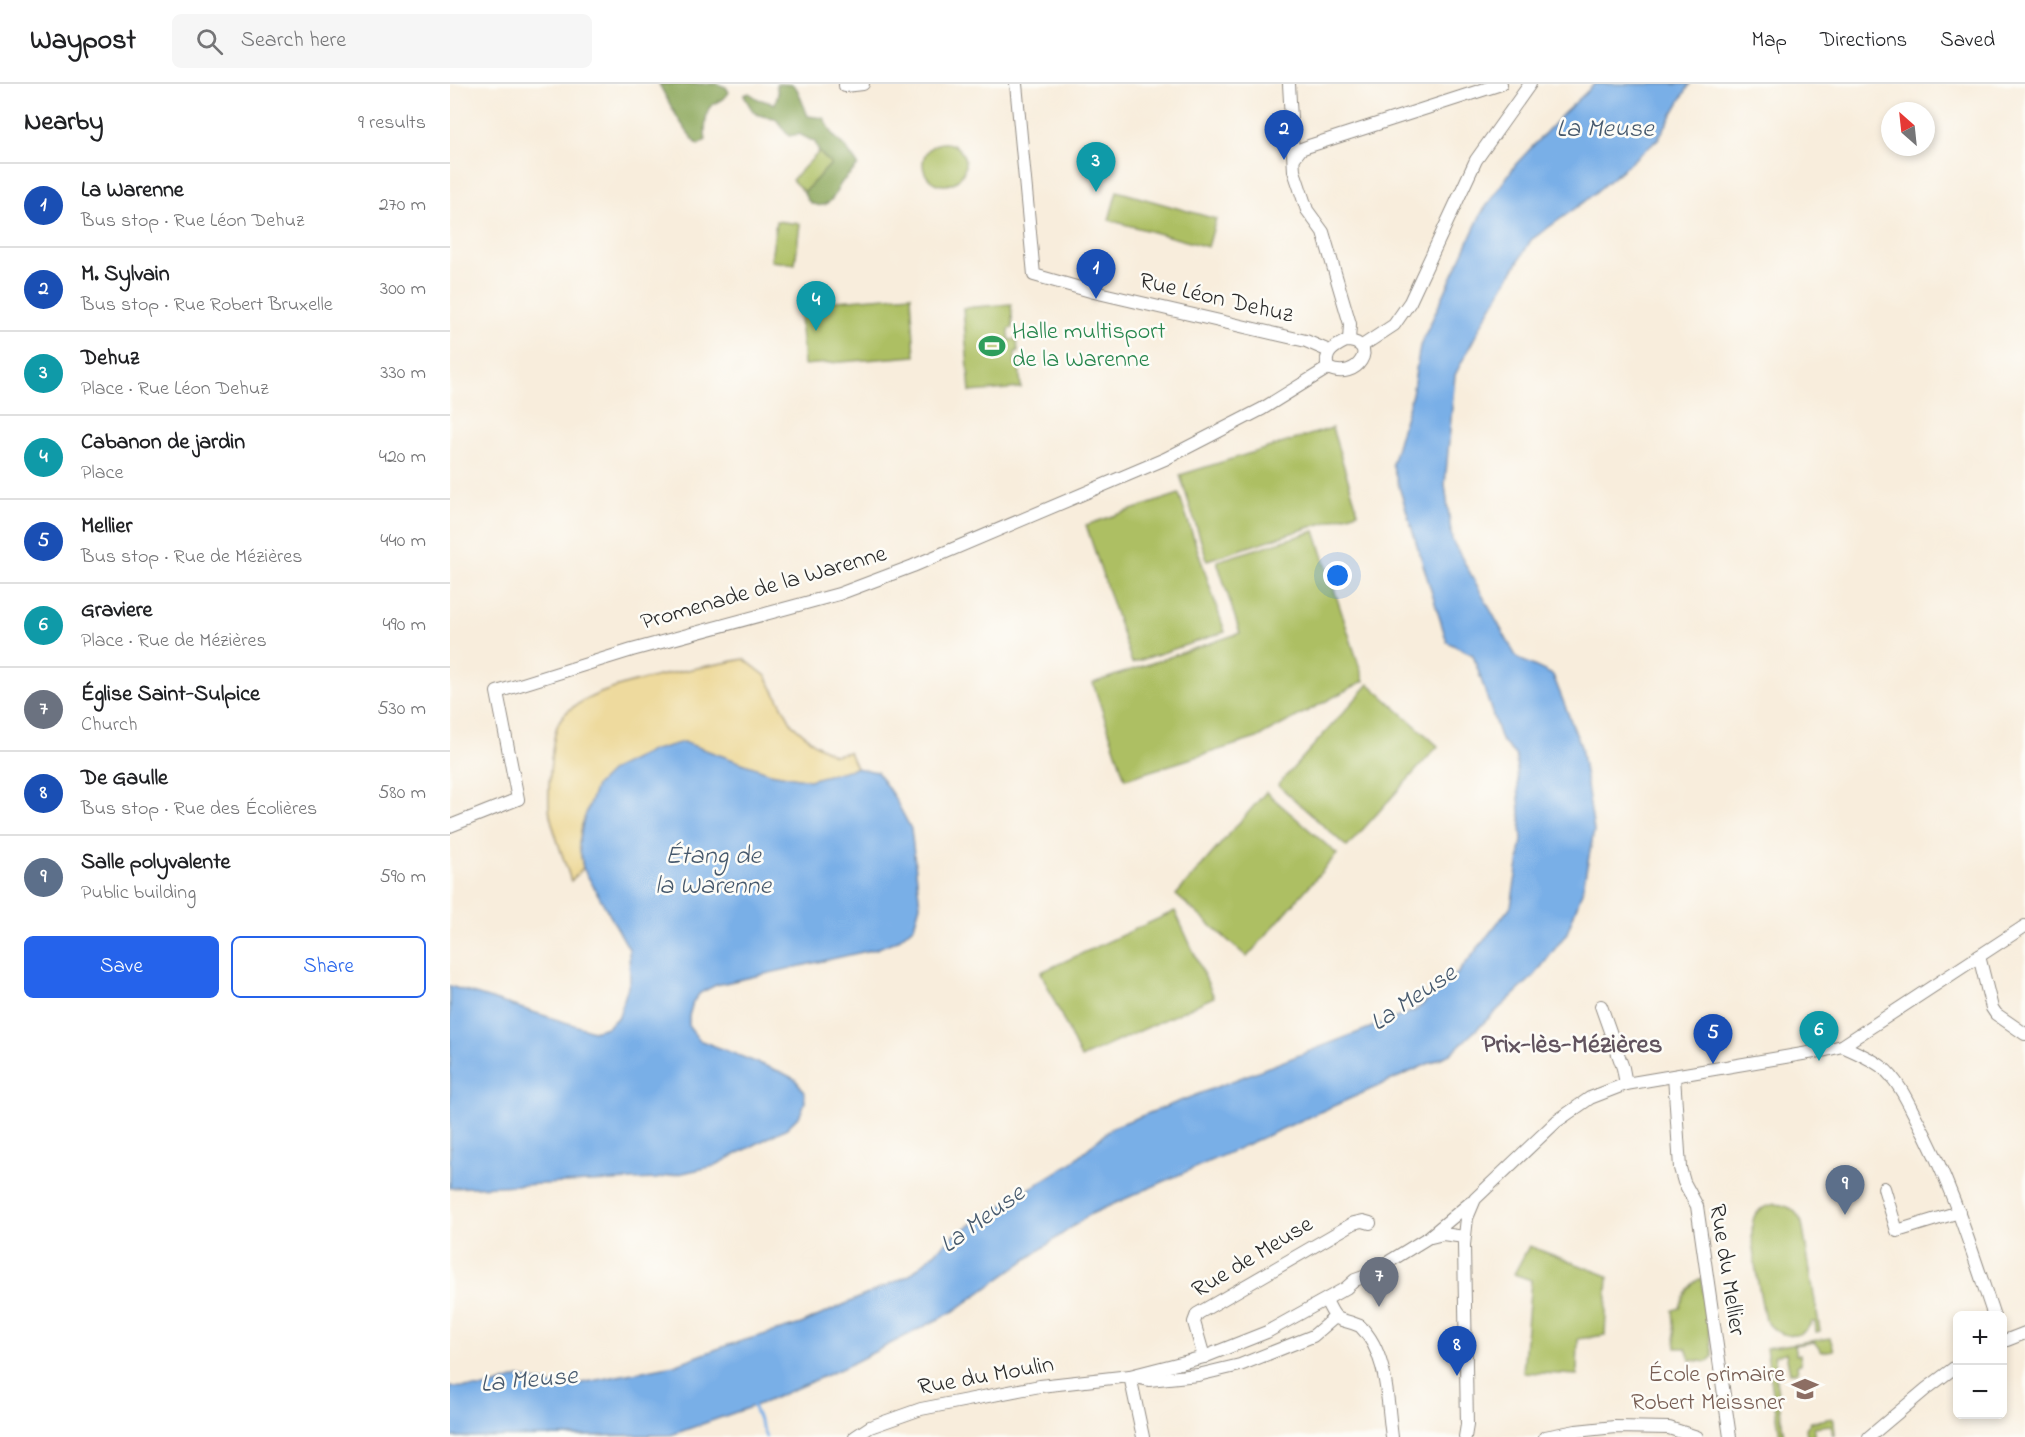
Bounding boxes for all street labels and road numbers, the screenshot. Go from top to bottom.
street label: Rue Léon Dehuz [1136,264,1297,334]
street label: Promenade de la Warenne [637,537,891,641]
street label: Rue du Mellier [1698,1202,1754,1339]
street label: Rue de Meuse [1186,1208,1320,1308]
street label: Rue du Moulin [915,1348,1057,1406]

